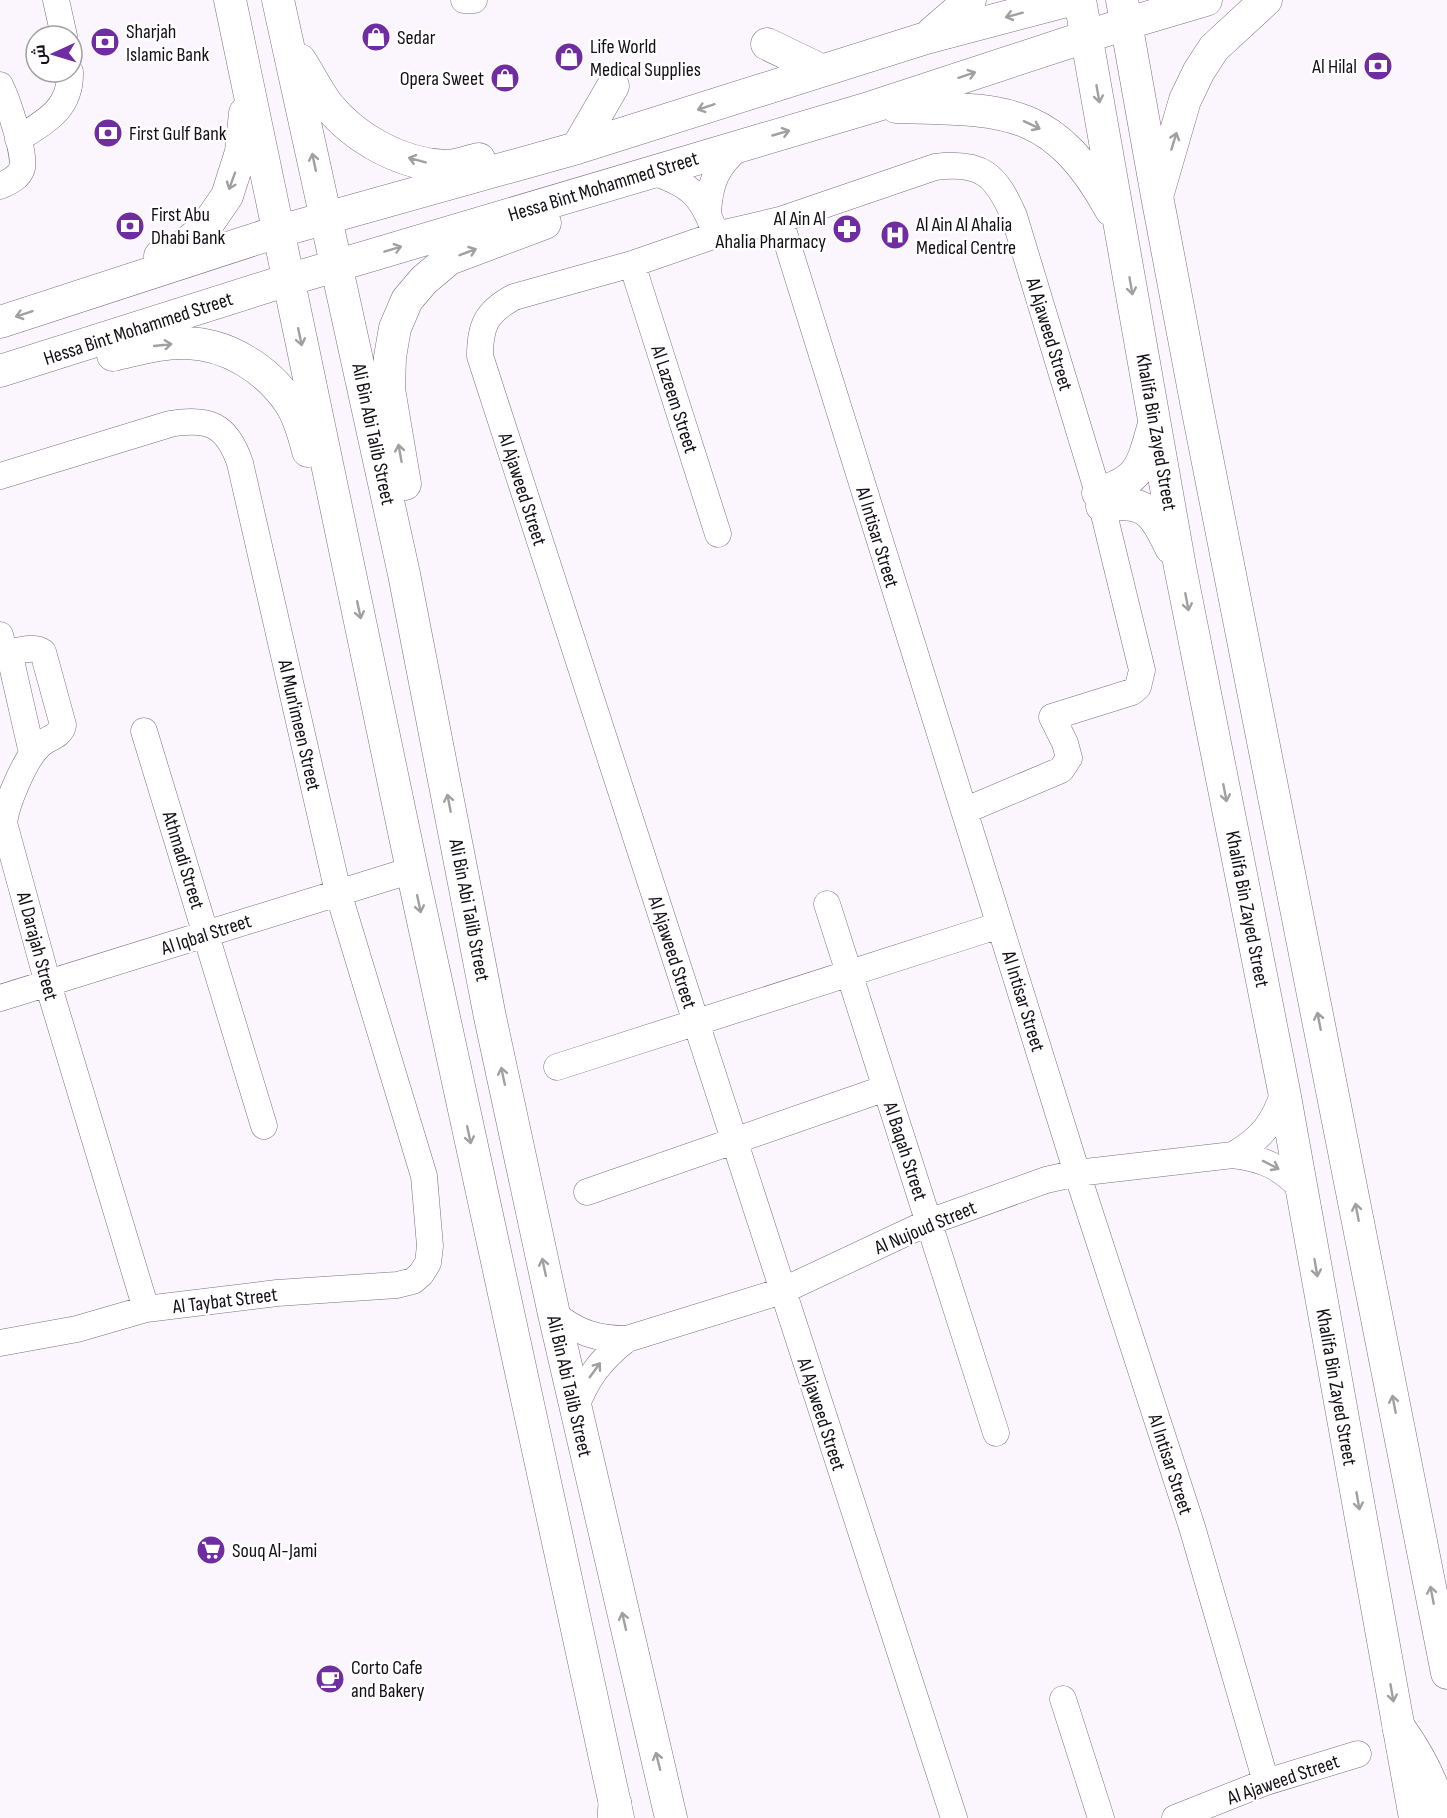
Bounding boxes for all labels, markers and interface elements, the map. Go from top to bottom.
one-way arrow [1005,10,1024,21]
place label: Sharjah Islamic Bank [126,20,210,67]
shop icon: Sedar [360,21,392,53]
north arrow [24,24,84,84]
bank icon: Sharjah Islamic Bank [89,26,121,58]
place label: Sedar [397,26,436,50]
place label: Life World Medical Supplies [590,35,701,82]
shop icon: Life World Medical Supplies [553,41,585,73]
text: ش [30,44,51,66]
bank icon: Al Hilal [1362,50,1394,82]
place label: Al Hilal [1311,55,1357,79]
shop icon: Opera Sweet [489,62,521,94]
place label: Opera Sweet [400,67,484,91]
one-way arrow [958,69,976,80]
one-way arrow [1092,83,1103,103]
one-way arrow [697,102,716,113]
bank icon: First Gulf Bank [92,117,124,149]
one-way arrow [1023,119,1041,131]
place label: First Gulf Bank [129,122,227,146]
one-way arrow [771,127,790,138]
one-way arrow [1169,132,1180,151]
street label: Hessa Bint Mohammed Street [505,147,701,227]
one-way arrow [308,153,319,172]
one-way arrow [408,154,427,166]
one-way arrow [226,171,237,190]
place label: First Abu Dhabi Bank [151,203,226,250]
place label: Al Ain Al Ahalia Pharmacy [715,207,826,254]
bank icon: First Abu Dhabi Bank [114,210,146,242]
pharmacy icon: Al Ain Al Ahalia Pharmacy [831,213,863,245]
place label: Al Ain Al Ahalia Medical Centre [915,213,1016,260]
hospital icon: Al Ain Al Ahalia Medical Centre [879,219,911,251]
one-way arrow [383,243,402,254]
one-way arrow [459,245,477,256]
street label: Al Ajaweed Street [1020,274,1078,394]
one-way arrow [1126,275,1137,295]
street label: Hessa Bint Mohammed Street [41,287,236,371]
one-way arrow [15,310,34,321]
one-way arrow [295,327,306,346]
one-way arrow [153,339,173,350]
street label: Al Lazeem Street [645,341,703,456]
street label: Khalifa Bin Zayed Street [1130,352,1182,513]
street label: Ali Bin Abi Talib Street [346,360,400,507]
street label: Al Ajaweed Street [492,429,552,549]
one-way arrow [394,444,405,464]
street label: Al Intisar Street [850,483,904,591]
one-way arrow [1182,592,1193,611]
one-way arrow [353,600,365,619]
street label: Al Mun'imeen Street [272,656,326,793]
one-way arrow [1220,783,1231,802]
one-way arrow [443,793,454,813]
street label: Athmadi Street [156,807,209,912]
street label: Khalifa Bin Zayed Street [1220,829,1274,990]
street label: Ali Bin Abi Talib Street [443,836,495,983]
street label: Al Darajah Street [11,888,63,1003]
street label: Al Ajaweed Street [642,892,702,1012]
one-way arrow [414,893,425,913]
street label: Al Iqbal Street [157,909,254,961]
street label: Al Intisar Street [996,947,1050,1055]
one-way arrow [1313,1011,1324,1031]
one-way arrow [497,1067,508,1086]
street label: Al Baqah Street [878,1098,932,1204]
one-way arrow [464,1125,476,1144]
one-way arrow [1262,1160,1280,1172]
street label: Al Nujoud Street [870,1196,980,1261]
one-way arrow [1351,1203,1362,1222]
one-way arrow [1311,1257,1322,1277]
one-way arrow [538,1258,549,1277]
street label: Al Taybat Street [170,1283,279,1319]
street label: Khalifa Bin Zayed Street [1310,1307,1362,1468]
street label: Ali Bin Abi Talib Street [541,1312,597,1459]
street label: Al Ajaweed Street [791,1354,851,1474]
one-way arrow [589,1362,601,1378]
one-way arrow [1388,1394,1399,1414]
street label: Al Intisar Street [1142,1410,1198,1518]
one-way arrow [1353,1491,1364,1510]
supermarket icon: Souq Al-Jami [195,1534,227,1566]
place label: Souq Al-Jami [232,1539,317,1563]
one-way arrow [1426,1586,1437,1605]
one-way arrow [618,1612,630,1631]
place label: Corto Cafe and Bakery [351,1656,425,1703]
cafe icon: Corto Cafe and Bakery [314,1663,346,1695]
one-way arrow [1387,1682,1398,1702]
street label: Al Ajaweed Street [1223,1750,1342,1811]
one-way arrow [651,1752,663,1771]

